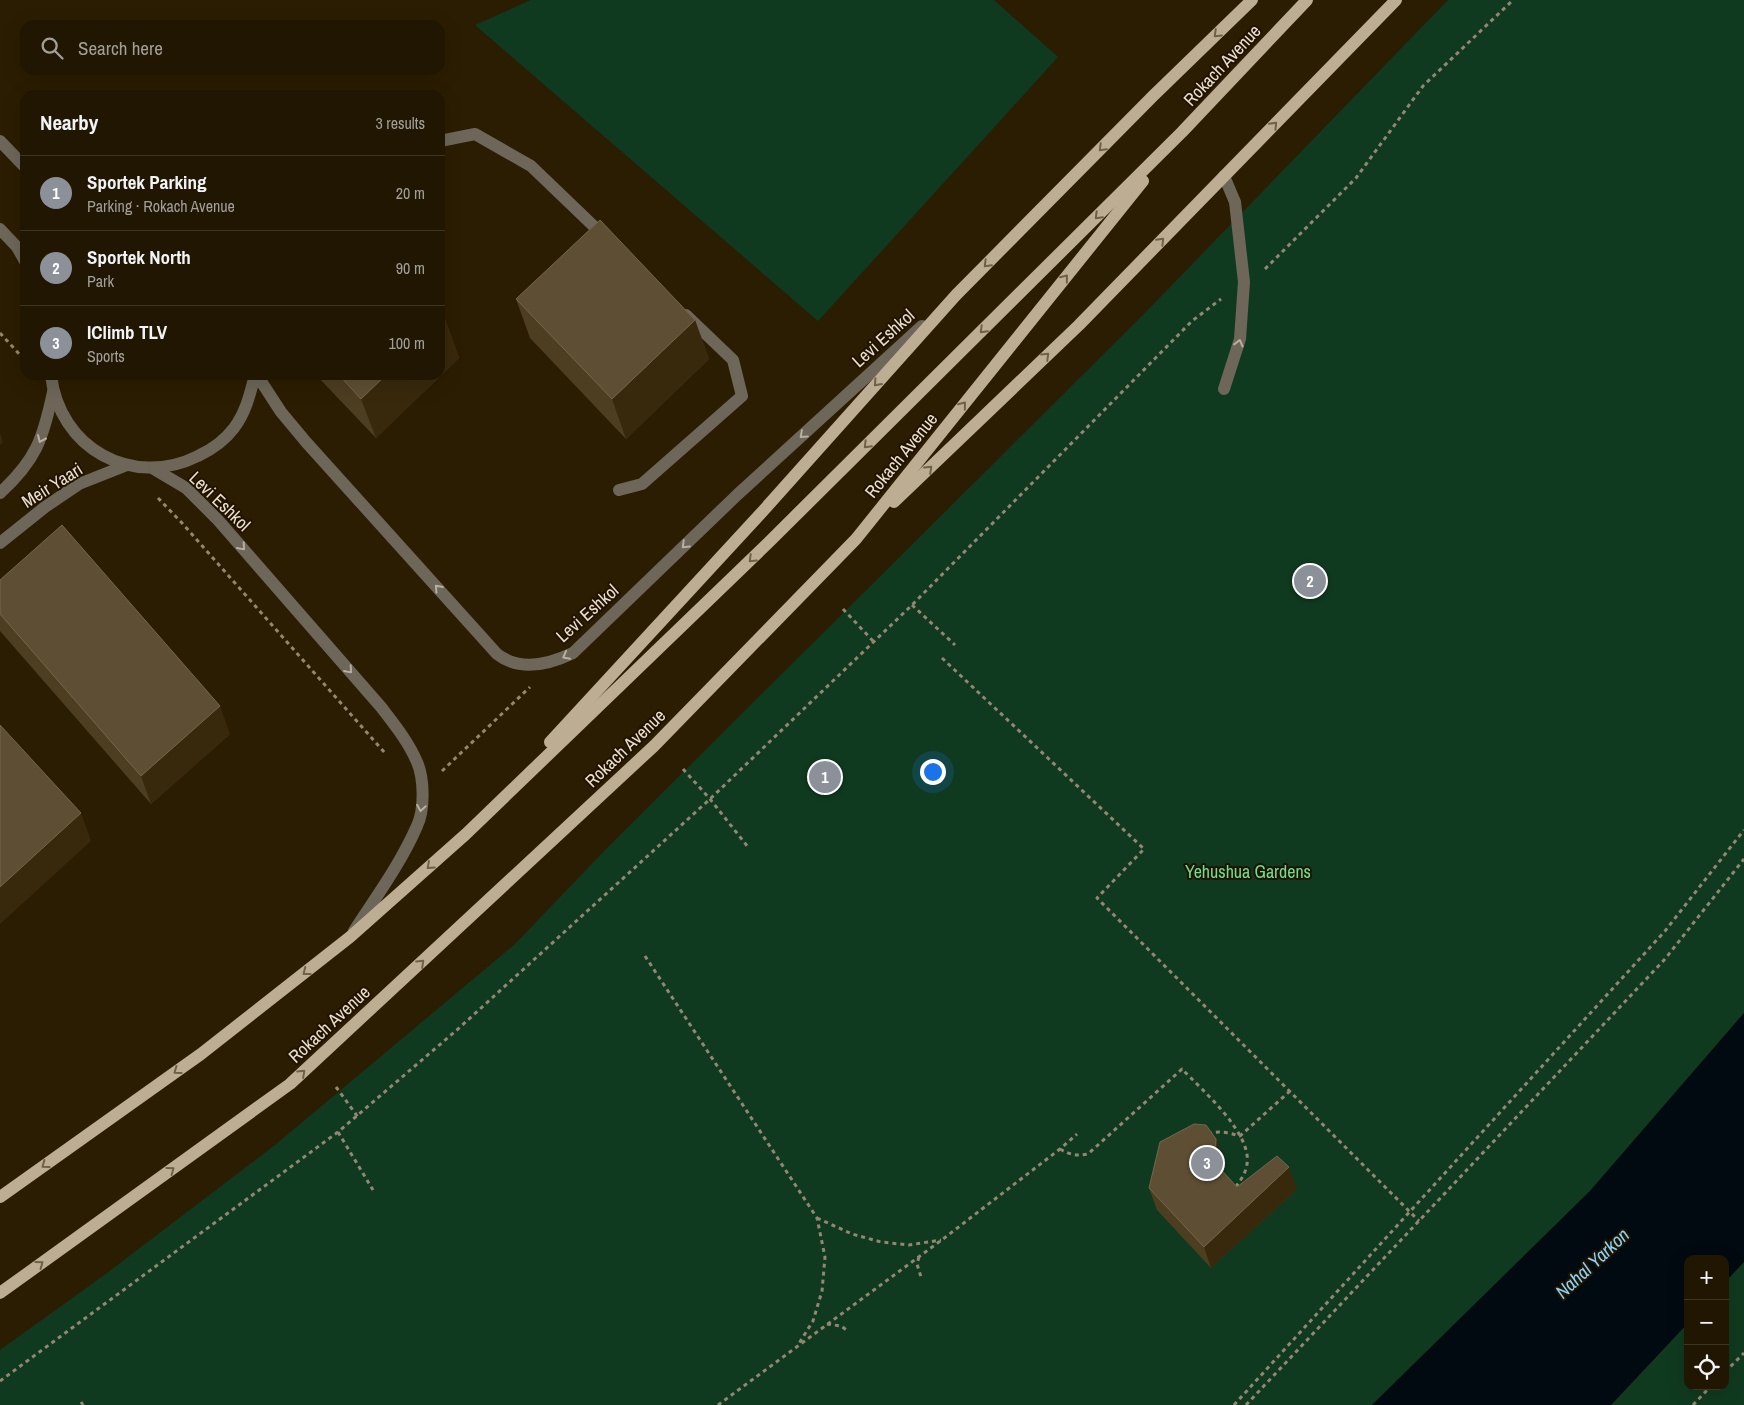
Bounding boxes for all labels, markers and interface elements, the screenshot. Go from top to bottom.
street label: Rokach Avenue [1178,19,1266,111]
search box [20,20,445,75]
one-way arrow [1214,28,1223,37]
icon: search [38,34,66,62]
text: Search here [78,35,163,61]
text: Nearby [40,108,98,137]
text: 3 results [375,112,425,134]
one-way arrow [1268,121,1277,130]
one-way arrow [1099,143,1108,152]
text: Sportek Parking [87,169,207,195]
text: 1 [52,182,60,204]
text: 20 m [396,182,425,204]
text: Parking · Rokach Avenue [87,195,235,217]
one-way arrow [1095,210,1104,219]
one-way arrow [1155,238,1164,247]
text: Sportek North [87,244,191,270]
text: 2 [52,257,60,279]
text: 90 m [396,257,425,279]
one-way arrow [984,258,993,267]
text: Park [87,270,114,292]
one-way arrow [1059,275,1068,284]
street label: Levi Eshkol [846,303,920,373]
text: IClimb TLV [87,319,167,345]
one-way arrow [979,325,988,334]
text: 3 [52,332,60,354]
text: 100 m [389,332,425,354]
one-way arrow [1233,339,1243,347]
text: Sports [87,345,125,367]
one-way arrow [1040,353,1049,362]
one-way arrow [874,377,883,386]
one-way arrow [958,402,966,411]
street label: Rokach Avenue [859,407,943,503]
one-way arrow [800,429,809,438]
one-way arrow [36,434,47,443]
one-way arrow [864,439,873,448]
street label: Meir Yaari [17,456,87,514]
street label: Levi Eshkol [184,466,256,536]
one-way arrow [923,466,932,475]
one-way arrow [681,540,690,549]
one-way arrow [236,541,245,550]
one-way arrow [748,553,757,562]
pin: 2 [1294,562,1326,600]
street label: Levi Eshkol [550,578,624,648]
one-way arrow [434,584,443,593]
one-way arrow [562,650,571,660]
one-way arrow [343,664,352,673]
street label: Rokach Avenue [579,703,671,793]
pin: 1 [809,758,841,796]
your location [920,759,946,785]
one-way arrow [416,804,426,812]
park label: Yehushua Gardens [1185,859,1311,884]
one-way arrow [426,860,435,869]
one-way arrow [416,959,425,968]
one-way arrow [303,966,312,974]
street label: Rokach Avenue [283,980,375,1068]
one-way arrow [173,1065,183,1074]
one-way arrow [296,1070,305,1079]
pin: 3 [1191,1144,1223,1182]
one-way arrow [41,1159,51,1168]
one-way arrow [166,1166,175,1176]
water label: Nahal Yarkon [1549,1222,1635,1304]
map controls [1684,1255,1729,1390]
button: + [1684,1255,1729,1300]
one-way arrow [34,1261,43,1271]
button: − [1684,1300,1729,1345]
button: locate [1684,1345,1729,1390]

